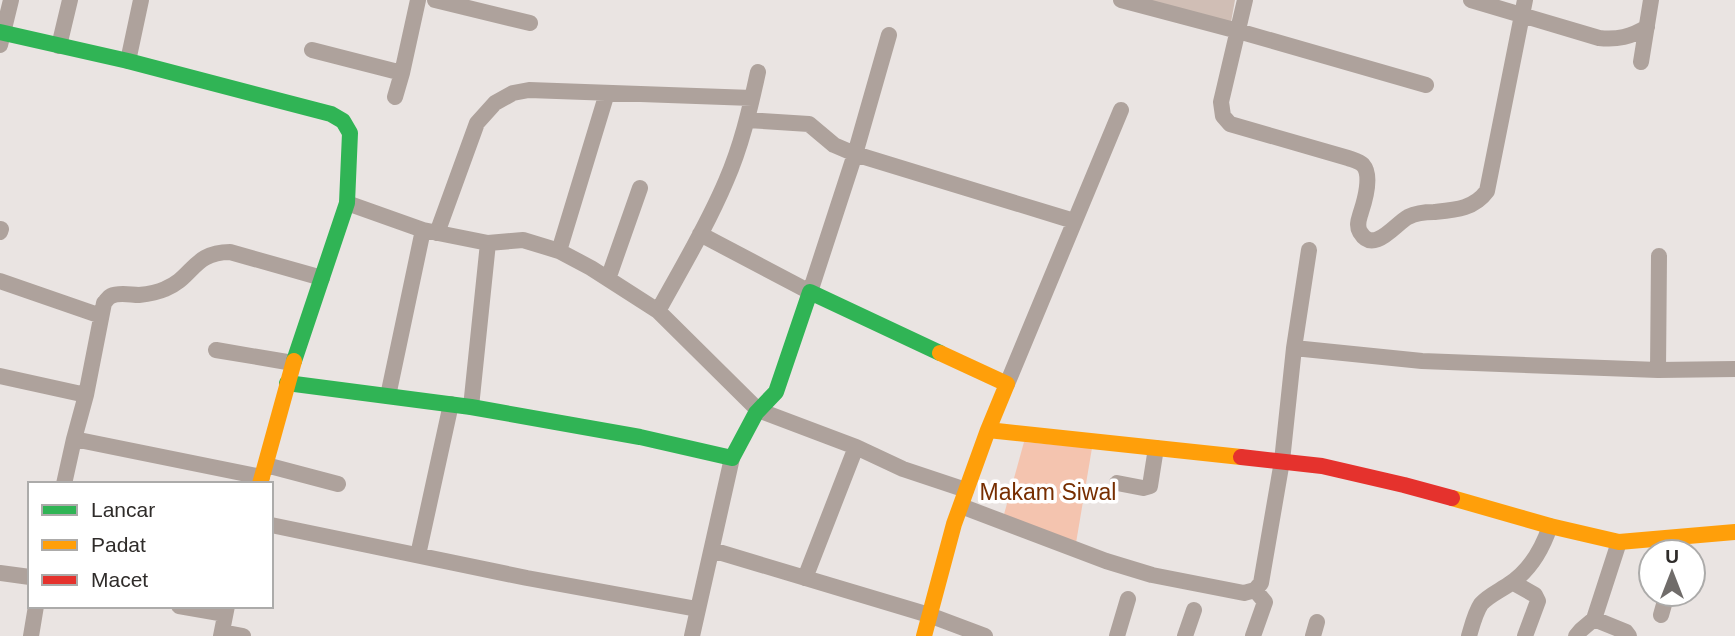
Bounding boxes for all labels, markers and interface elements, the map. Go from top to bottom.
park label: Makam Siwal [980,479,1116,505]
legend [28,482,273,608]
text: Lancar [91,498,155,521]
text: Padat [91,533,146,556]
north arrow [1637,538,1707,608]
text: U [1665,546,1679,567]
text: Macet [91,568,148,591]

